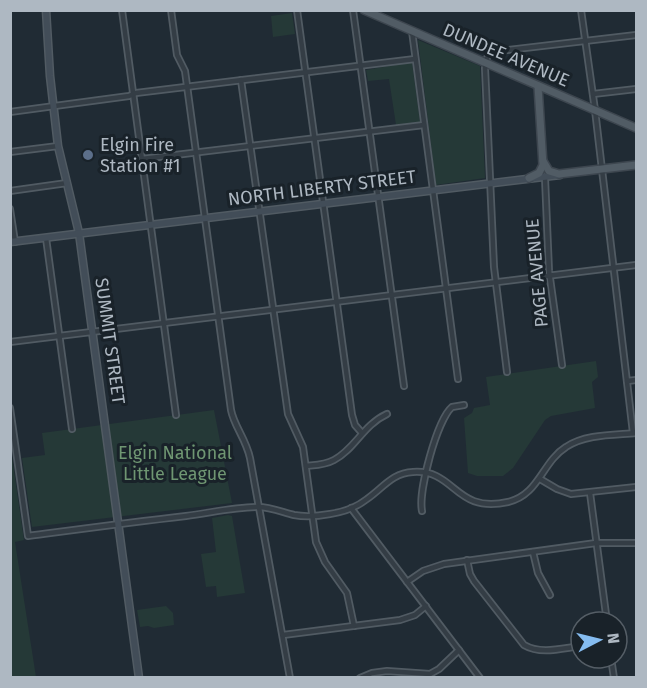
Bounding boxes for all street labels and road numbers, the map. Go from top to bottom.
street label: DUNDEE AVENUE [440,19,572,91]
street label: NORTH LIBERTY STREET [227,165,418,210]
street label: PAGE AVENUE [521,218,553,328]
street label: SUMMIT STREET [90,276,130,406]

